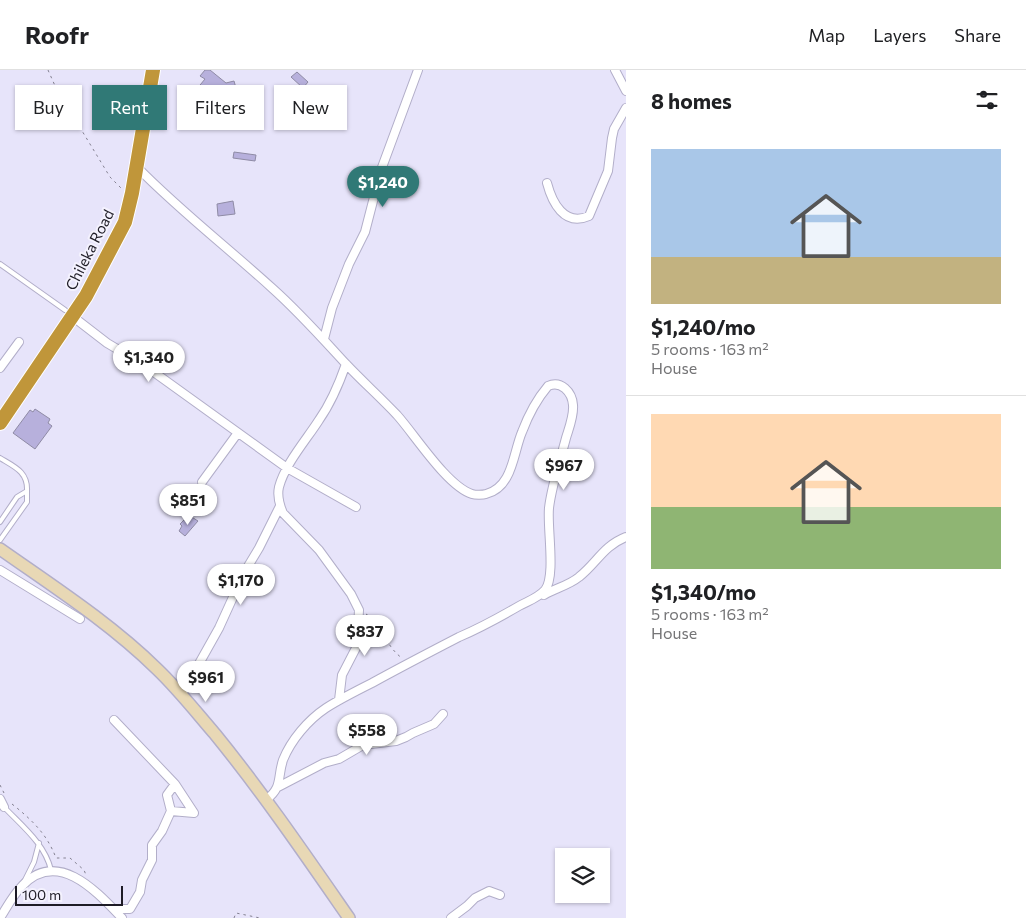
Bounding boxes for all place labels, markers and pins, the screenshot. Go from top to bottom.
pin: $1,240 [342,166,424,208]
pin: $1,340 [108,340,190,383]
pin: $967 [534,448,594,491]
pin: $851 [158,484,218,526]
pin: $1,170 [200,564,282,606]
pin: $837 [335,614,395,657]
pin: $961 [176,660,236,703]
pin: $558 [337,714,397,756]

